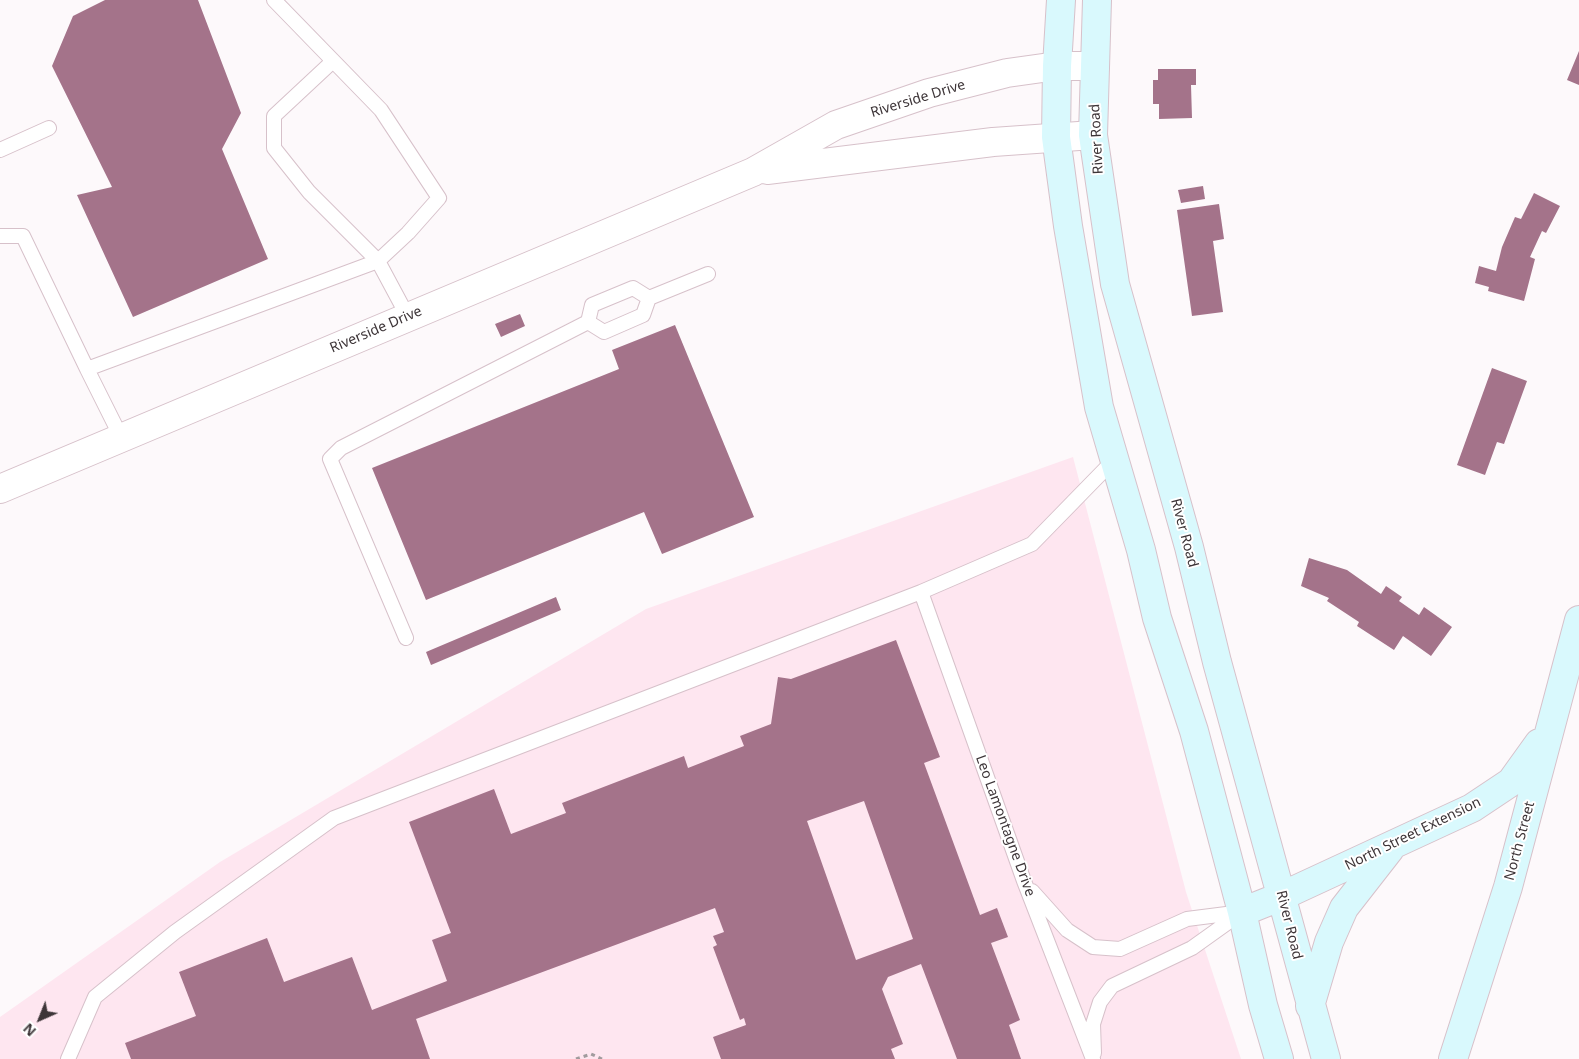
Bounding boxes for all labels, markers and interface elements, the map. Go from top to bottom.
street label: Riverside Drive [869,77,967,121]
street label: River Road [1087,103,1107,175]
street label: Riverside Drive [328,303,424,357]
street label: River Road [1167,497,1201,569]
street label: Leo Lamontagne Drive [972,753,1038,899]
street label: North Street Extension [1342,794,1484,874]
street label: North Street [1501,800,1539,882]
street label: River Road [1272,889,1306,961]
north arrow [15,994,65,1044]
text: N [19,1019,40,1041]

